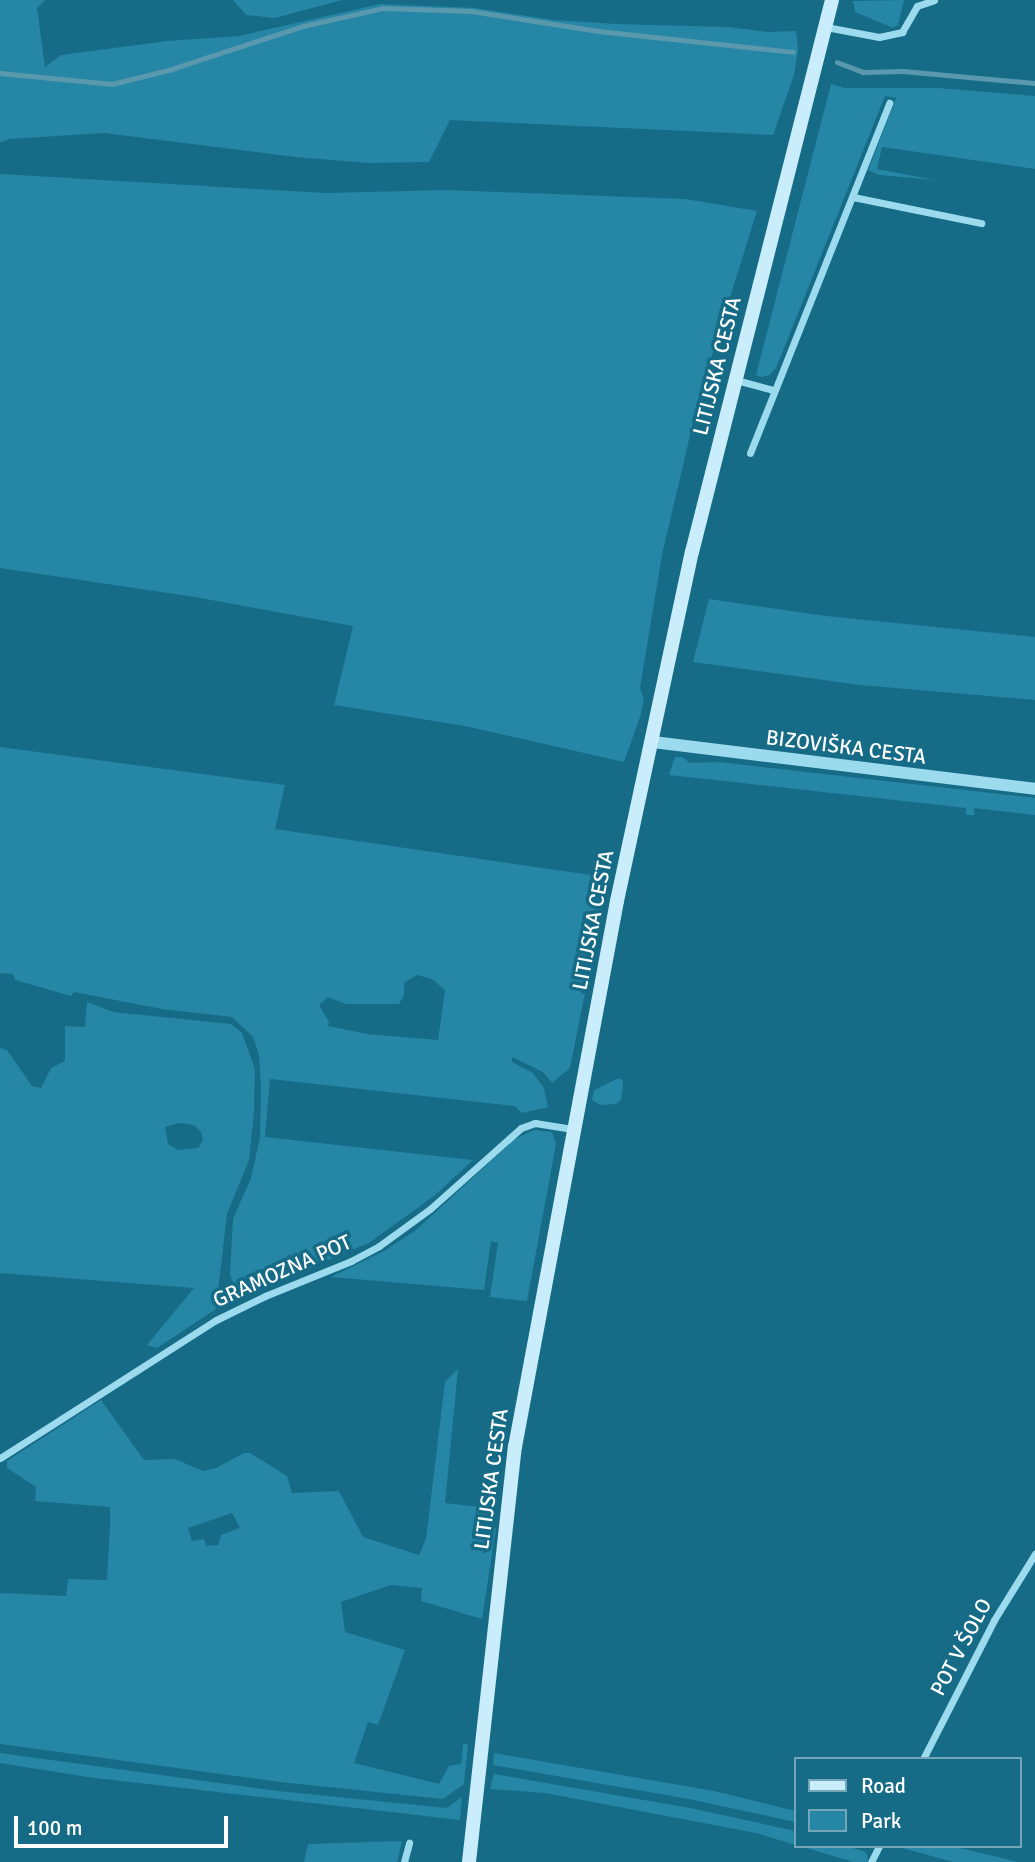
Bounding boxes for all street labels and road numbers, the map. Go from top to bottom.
street label: LITIJSKA CESTA [688,294,746,438]
street label: BIZOVIŠKA CESTA [764,725,928,769]
street label: LITIJSKA CESTA [567,848,619,992]
street label: GRAMOZNA POT [209,1229,355,1313]
street label: LITIJSKA CESTA [469,1407,513,1551]
street label: POT V ŠOLO [925,1594,997,1700]

